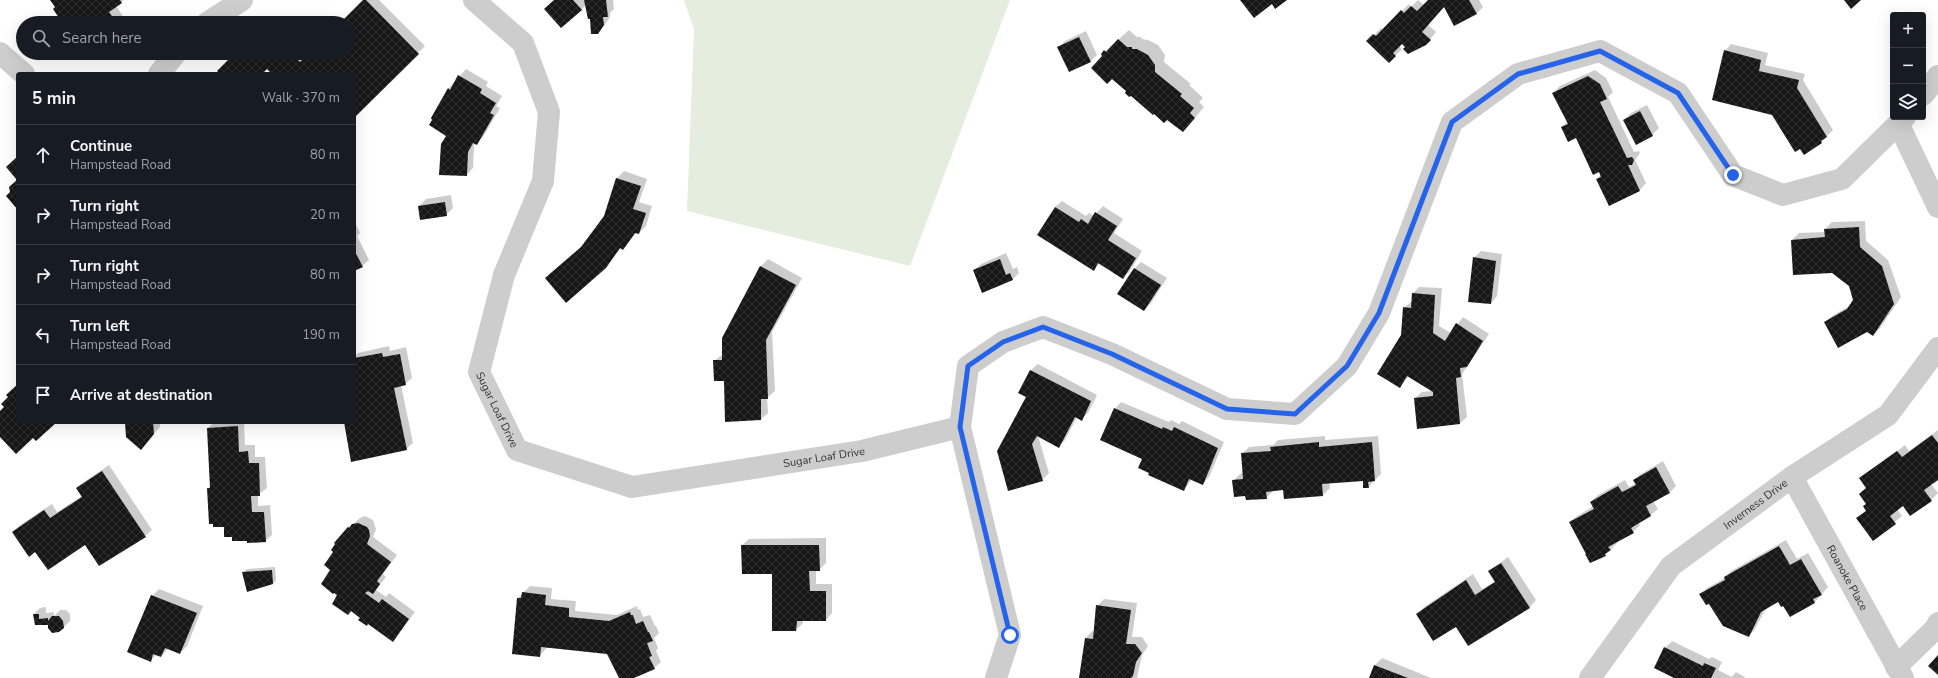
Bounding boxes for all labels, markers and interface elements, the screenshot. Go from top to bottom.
map controls [1890,12,1926,120]
button: + [1890,12,1926,48]
search box [16,16,356,60]
icon: search [30,27,52,49]
text: Search here [62,28,142,48]
button: − [1890,48,1926,84]
button: layers [1890,84,1926,120]
text: 5 min [32,87,76,110]
text: Walk · 370 m [262,89,340,107]
text: Continue [70,136,132,156]
icon: ahead [32,144,54,166]
text: 80 m [310,146,340,164]
text: Hampstead Road [70,156,171,174]
route end [1724,166,1742,184]
text: Turn right [70,196,139,216]
icon: right [32,204,54,226]
text: 20 m [310,206,340,224]
text: Hampstead Road [70,216,171,234]
text: Turn right [70,256,139,276]
icon: right [32,264,54,286]
text: 80 m [310,266,340,284]
text: Hampstead Road [70,276,171,294]
text: Turn left [70,316,129,336]
icon: left [32,324,54,346]
text: 190 m [302,326,340,344]
text: Hampstead Road [70,336,171,354]
street label: Sugar Loaf Drive [473,369,522,450]
icon: arrive [32,384,54,406]
text: Arrive at destination [70,385,213,405]
street label: Sugar Loaf Drive [782,443,866,471]
street label: Inverness Drive [1720,475,1791,533]
street label: Roanoke Place [1823,542,1872,613]
route start [1001,626,1019,644]

